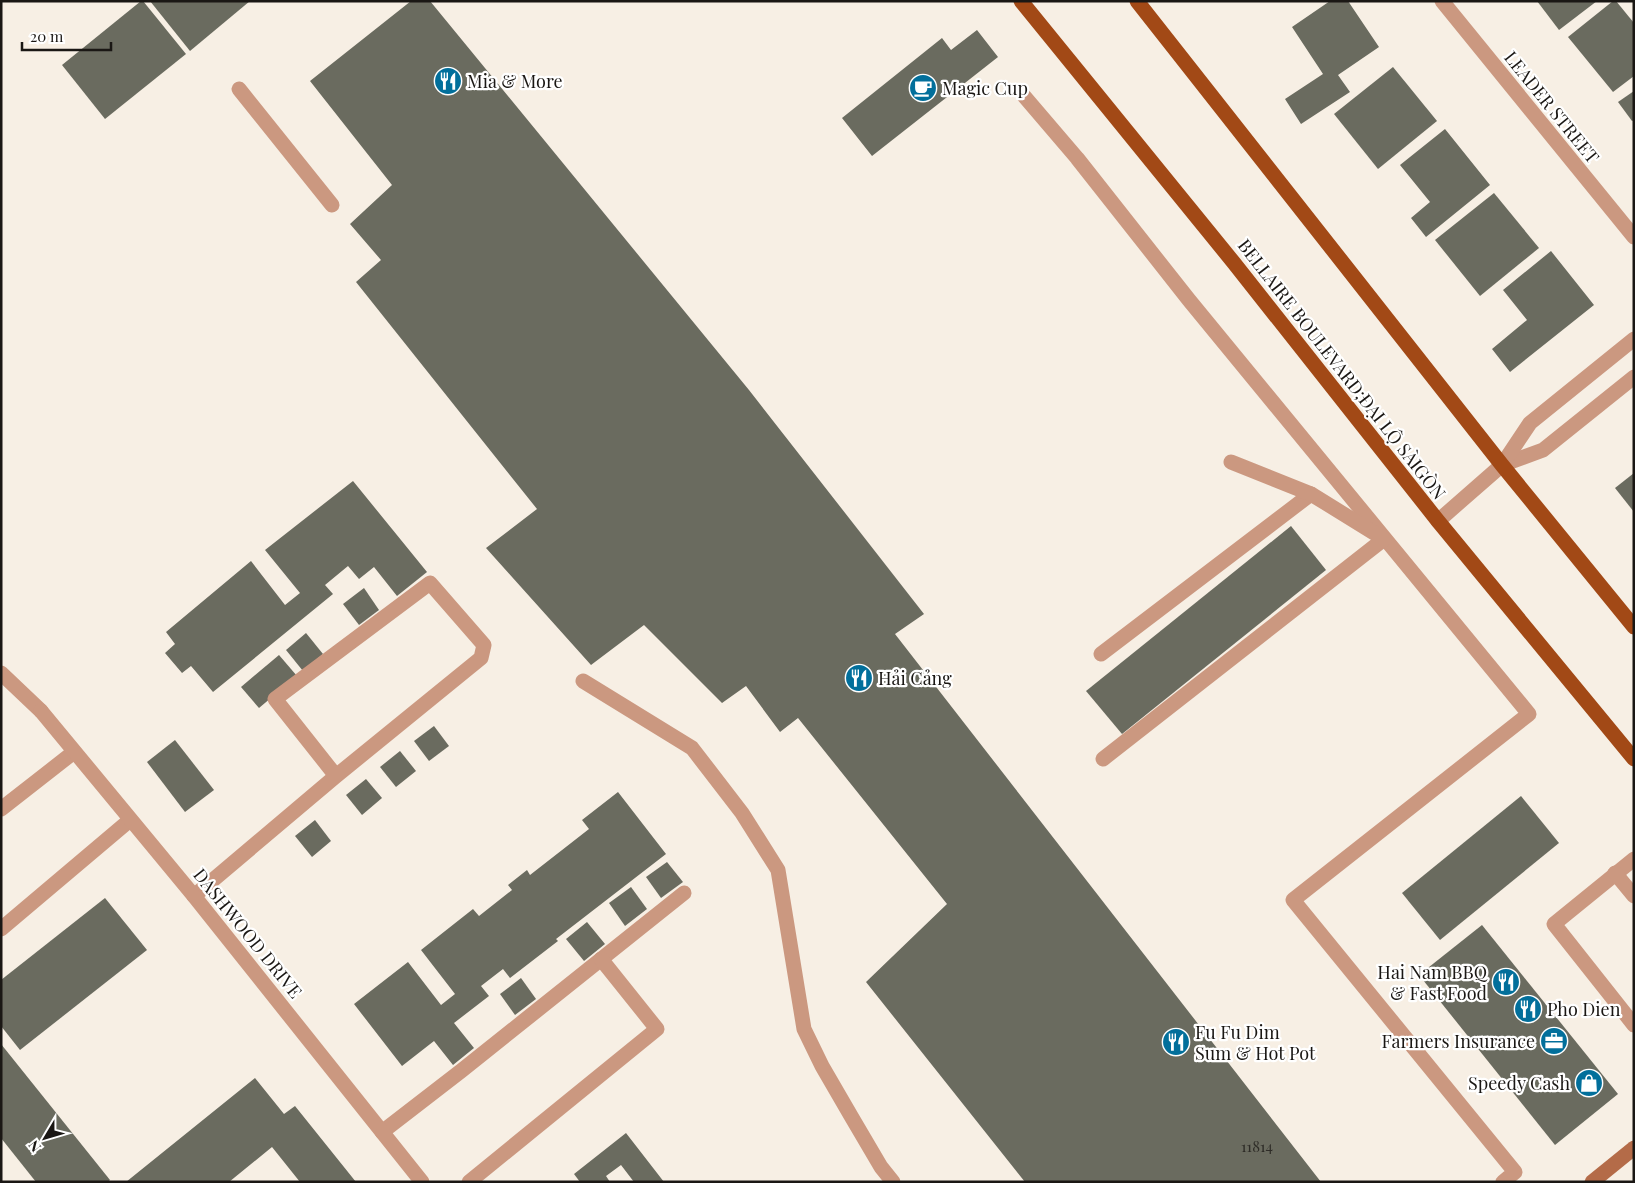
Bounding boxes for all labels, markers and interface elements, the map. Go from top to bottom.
scale bar [22,20,111,52]
text: 20 m [30,26,64,46]
street label: LEADER STREET [1499,46,1605,168]
restaurant icon: Mia & More [433,66,463,96]
place label: Mia & More [467,69,563,93]
cafe icon: Magic Cup [908,73,938,103]
place label: Magic Cup [942,76,1028,100]
street label: BELLAIRE BOULEVARD;ĐẠI LỘ SÀIGÒN [1233,234,1451,504]
restaurant icon: Hải Cảng [844,663,874,693]
place label: Hải Cảng [878,666,952,690]
street label: DASHWOOD DRIVE [188,863,308,1003]
place label: Hai Nam BBQ & Fast Food [1377,960,1488,1005]
restaurant icon: Hai Nam BBQ & Fast Food [1491,967,1521,997]
restaurant icon: Pho Dien [1513,994,1543,1024]
place label: Pho Dien [1547,997,1621,1021]
place label: Fu Fu Dim Sum & Hot Pot [1195,1020,1316,1065]
office icon: Farmers Insurance [1539,1026,1569,1056]
restaurant icon: Fu Fu Dim Sum & Hot Pot [1161,1027,1191,1057]
place label: Farmers Insurance [1381,1029,1535,1053]
shop icon: Speedy Cash [1574,1068,1604,1098]
place label: Speedy Cash [1468,1071,1570,1095]
north arrow [20,1113,70,1163]
text: N [24,1136,45,1156]
house number: 11814 [1241,1136,1273,1156]

